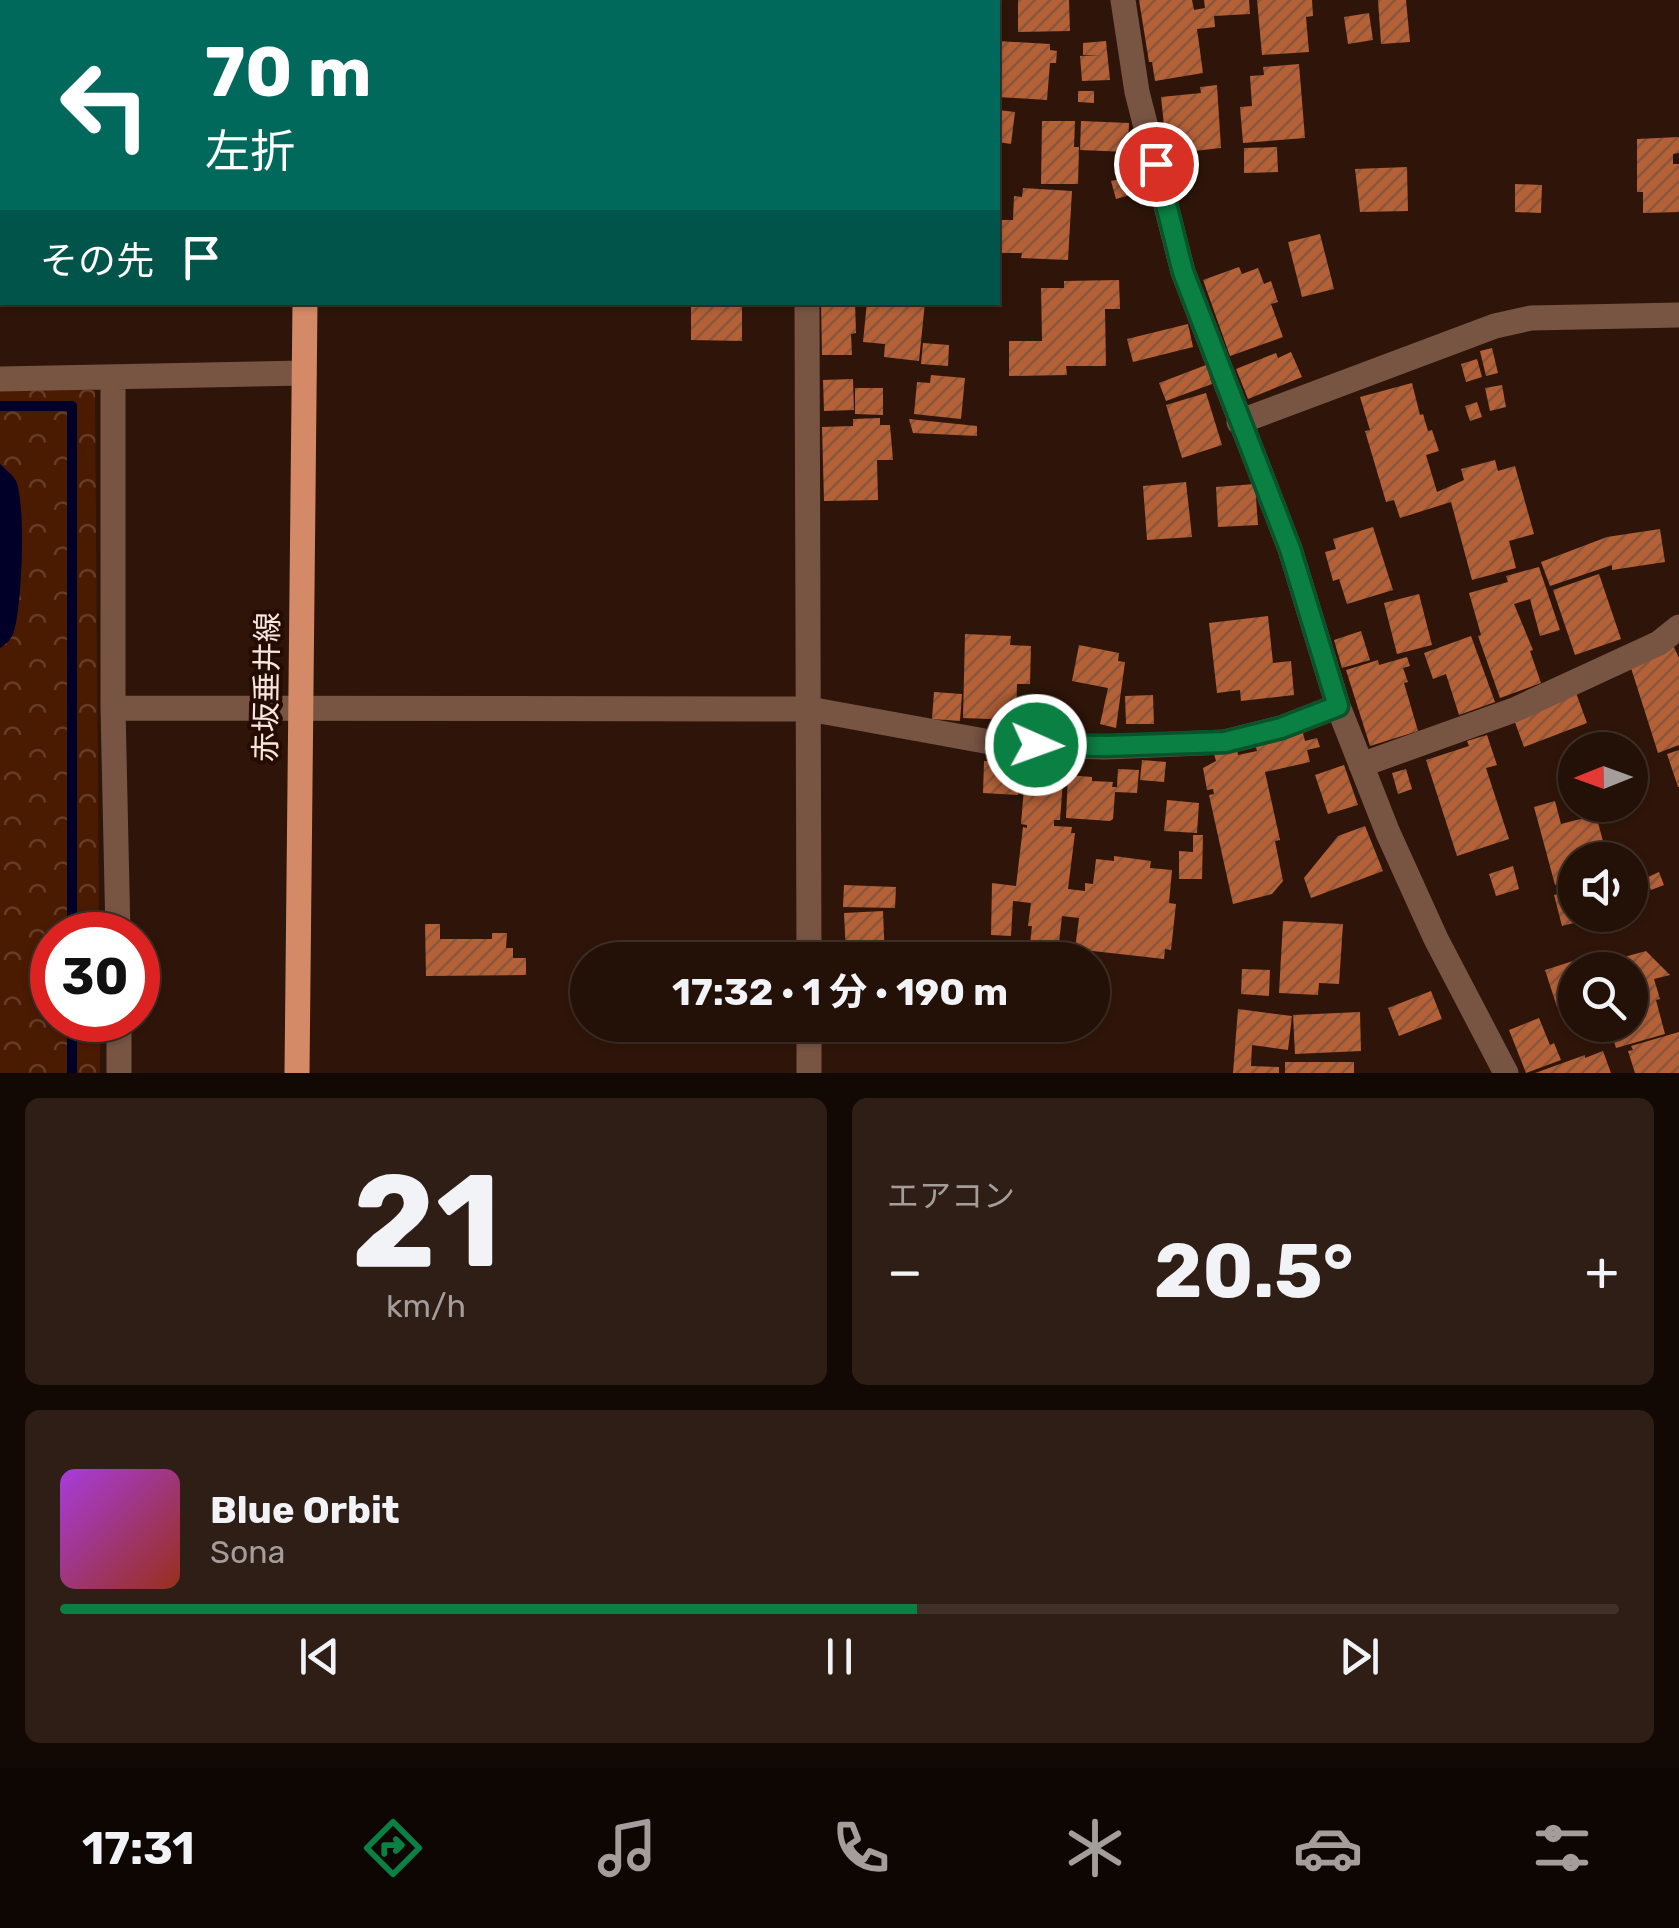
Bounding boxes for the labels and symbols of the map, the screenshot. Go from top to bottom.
pin [1114,122,1199,207]
street label: 赤坂垂井線 [248,612,286,762]
position arrow [984,693,1088,797]
north arrow [1558,732,1648,822]
speed limit sign: 30 [30,912,160,1042]

